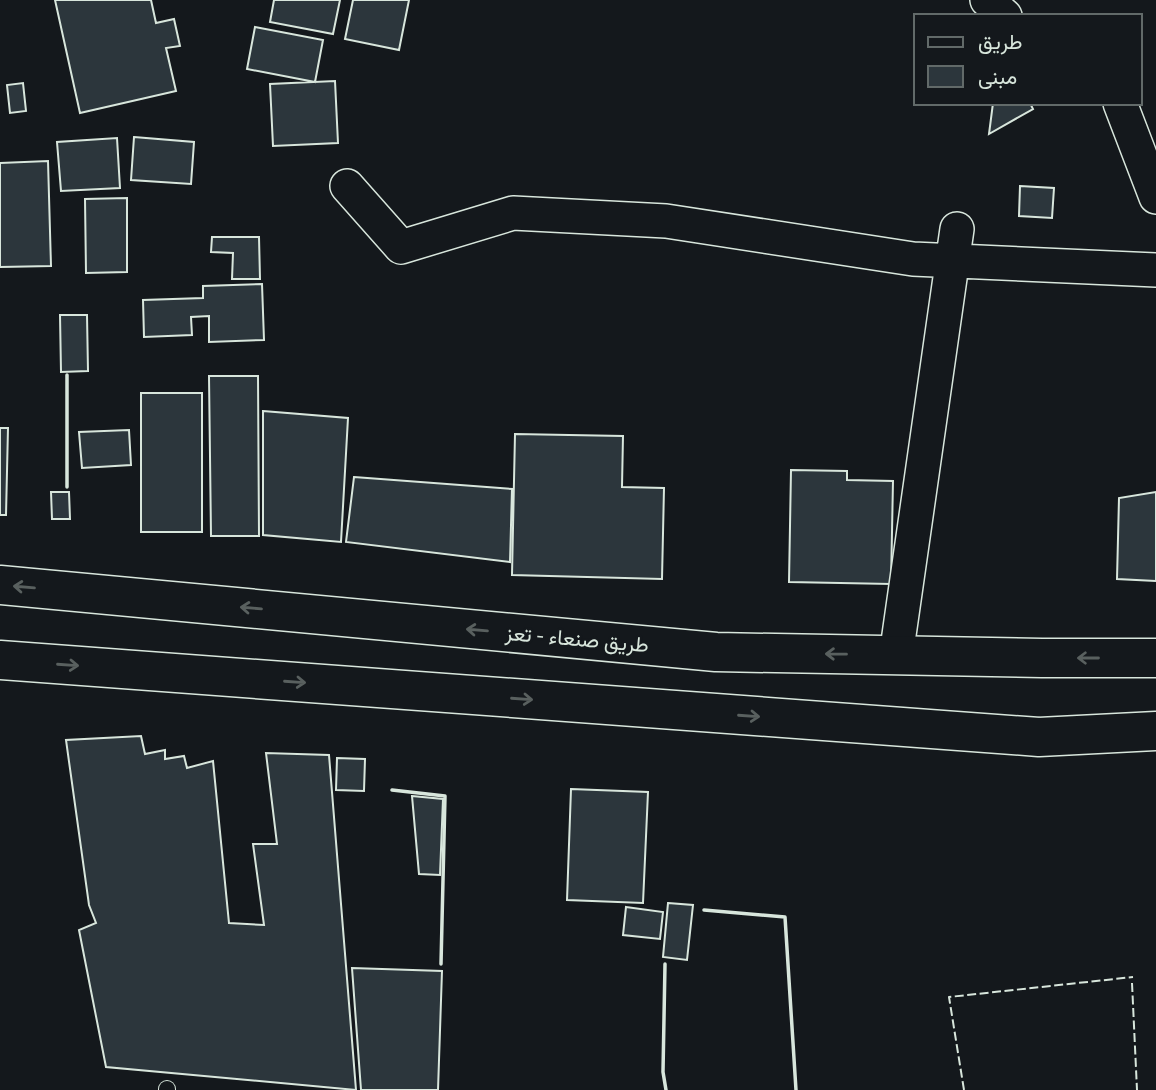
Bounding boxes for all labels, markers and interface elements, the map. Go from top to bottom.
legend [914,14,1142,105]
text: طريق [978,30,1023,55]
text: مبنى [978,65,1017,89]
one-way arrow [13,580,36,593]
one-way arrow [240,602,263,615]
street label: طريق صنعاء - تعز [503,621,650,658]
one-way arrow [466,623,489,636]
one-way arrow [825,648,848,661]
one-way arrow [1077,651,1100,665]
one-way arrow [56,659,79,672]
one-way arrow [283,676,306,689]
one-way arrow [510,693,533,706]
one-way arrow [737,709,760,722]

